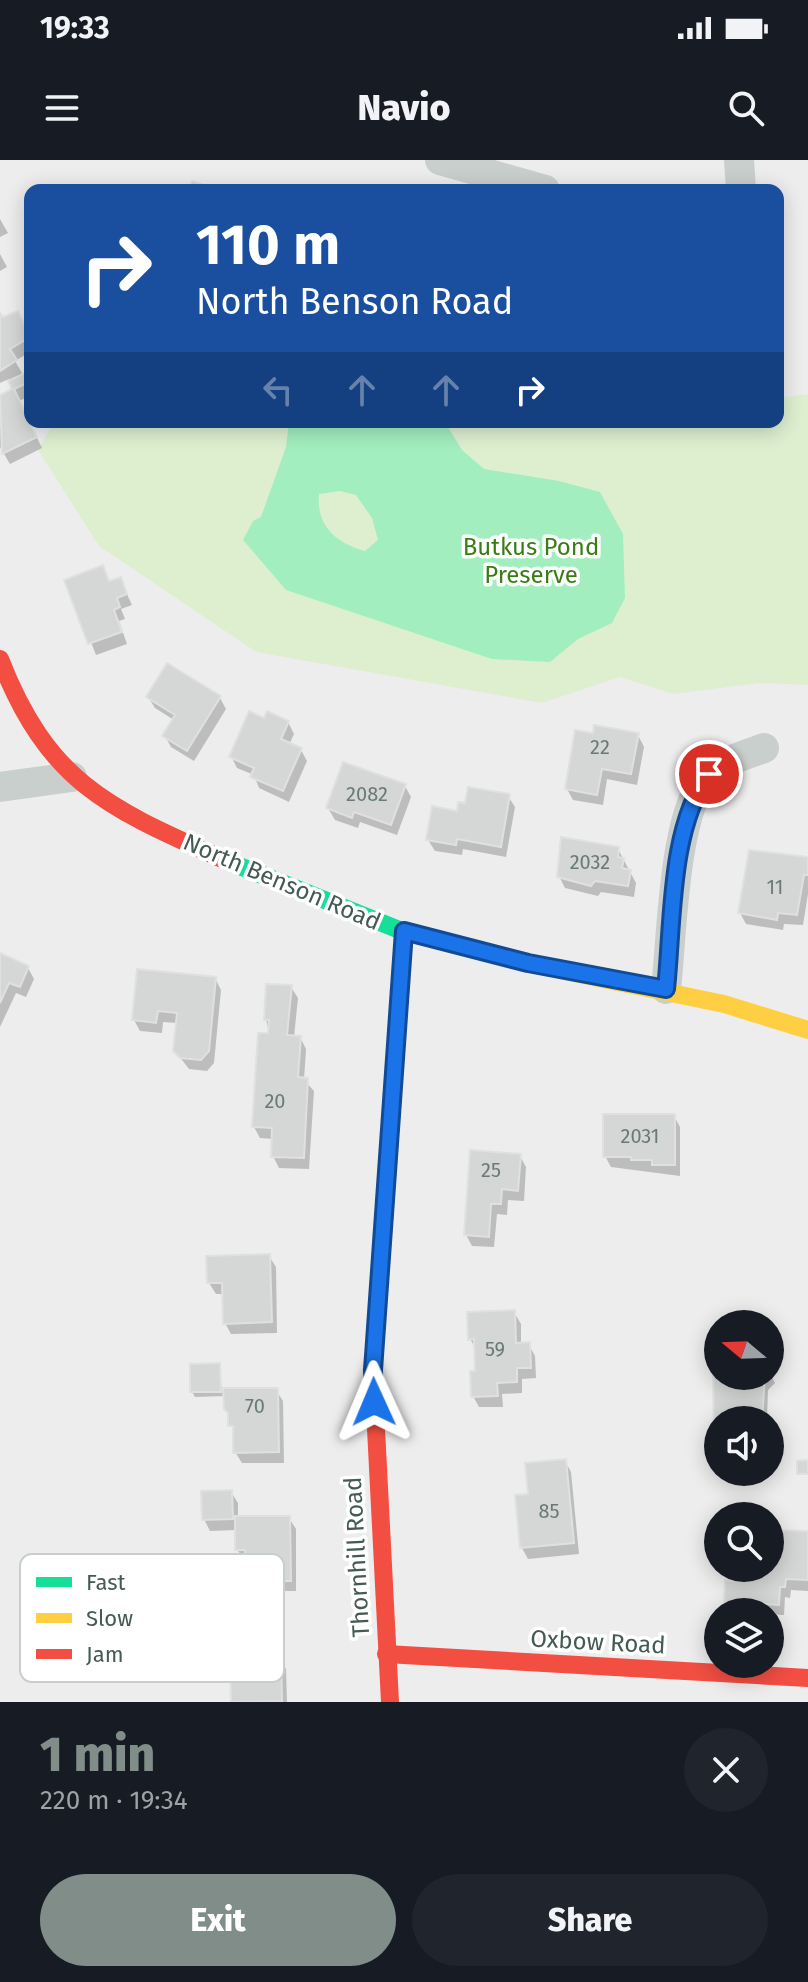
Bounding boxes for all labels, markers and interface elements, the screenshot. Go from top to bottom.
text: 19:33 [40,10,110,46]
icon: menu [40,86,84,130]
text: Navio [358,86,450,130]
icon: search [724,86,768,130]
text: 110 m [196,212,340,279]
icon: right [64,216,168,320]
text: North Benson Road [196,280,513,324]
icon: left [256,368,300,412]
icon: ahead [340,368,384,412]
icon: ahead [424,368,468,412]
icon: right [508,368,552,412]
park label: Butkus Pond Preserve [463,533,599,589]
house number: 22 [590,735,610,759]
pin [675,740,743,808]
icon: arrive [687,752,731,796]
house number: 2082 [346,782,388,806]
street label: North Benson Road [179,828,385,936]
house number: 2032 [570,850,610,874]
house number: 11 [766,875,784,899]
house number: 20 [264,1089,286,1113]
house number: 2031 [621,1124,660,1148]
house number: 25 [481,1158,501,1182]
north arrow [704,1310,784,1390]
map controls [704,1310,784,1678]
house number: 59 [485,1337,505,1361]
position arrow [332,1360,416,1444]
house number: 70 [245,1394,265,1418]
button: sound [704,1406,784,1486]
street label: Thornhill Road [339,1476,375,1638]
house number: 85 [538,1499,560,1523]
button: search [704,1502,784,1582]
legend [20,1554,284,1682]
text: Fast [86,1569,126,1596]
button: layers [704,1598,784,1678]
text: Slow [86,1605,133,1632]
street label: Oxbow Road [530,1624,666,1660]
text: Jam [86,1641,124,1668]
text: 1 min [40,1726,155,1784]
button: close [684,1728,768,1812]
text: 220 m · 19:34 [40,1785,188,1816]
button: Exit [40,1874,396,1966]
button: Share [412,1874,768,1966]

